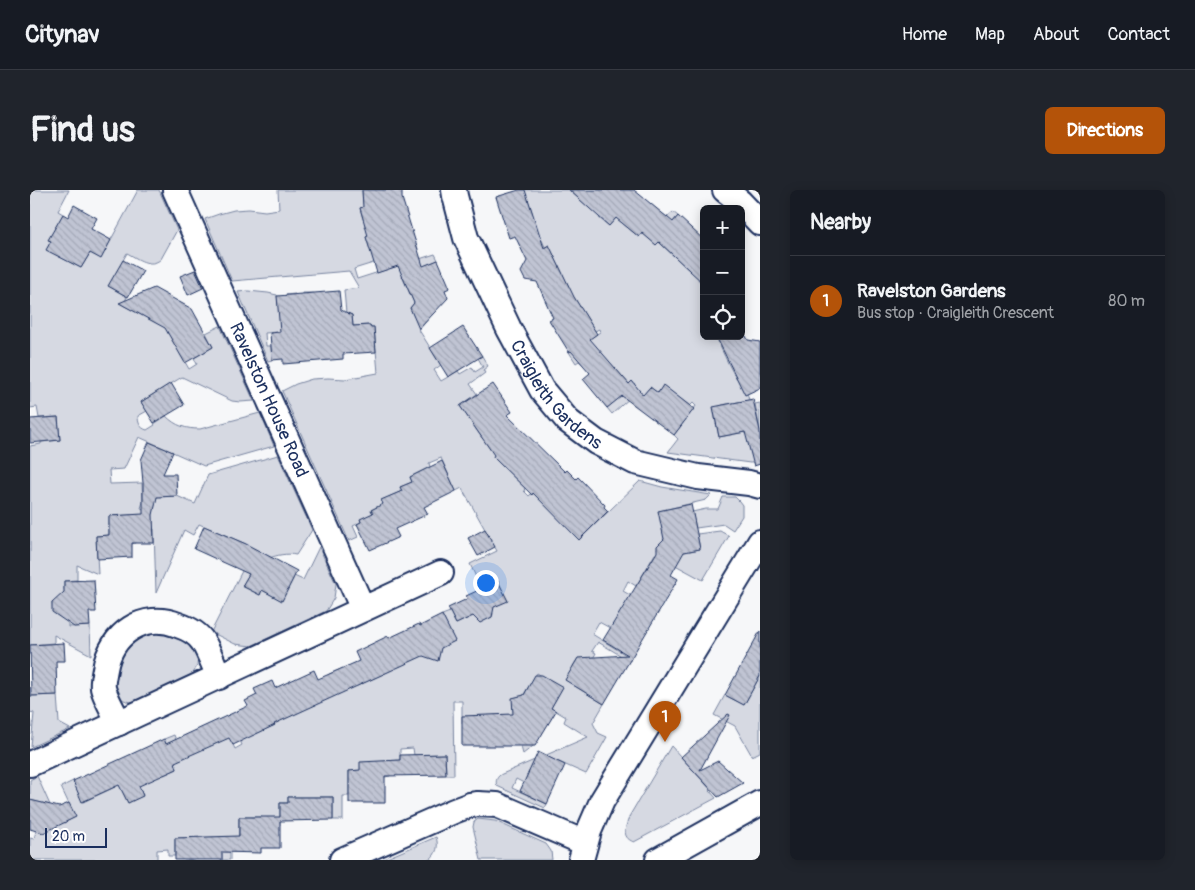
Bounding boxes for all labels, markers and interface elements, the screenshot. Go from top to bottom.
text: Citynav [25,20,100,49]
text: Home [902,23,947,46]
text: Map [975,23,1005,46]
text: About [1033,23,1079,46]
text: Contact [1107,23,1170,46]
button: Directions [1045,107,1165,154]
text: Find us [30,108,135,152]
map controls [700,205,745,340]
button: + [700,205,745,250]
text: Nearby [810,209,871,236]
button: − [700,250,745,295]
text: Ravelston Gardens [857,279,1006,303]
text: 1 [823,291,829,311]
text: 80 m [1108,291,1145,311]
button: locate [700,295,745,340]
text: Bus stop · Craigleith Crescent [857,303,1054,323]
street label: Ravelston House Road [224,319,314,481]
street label: Craigleith Gardens [505,336,606,455]
your location [473,570,499,596]
pin: 1 [649,701,681,742]
scale bar [45,825,108,848]
text: 20 m [52,828,85,845]

